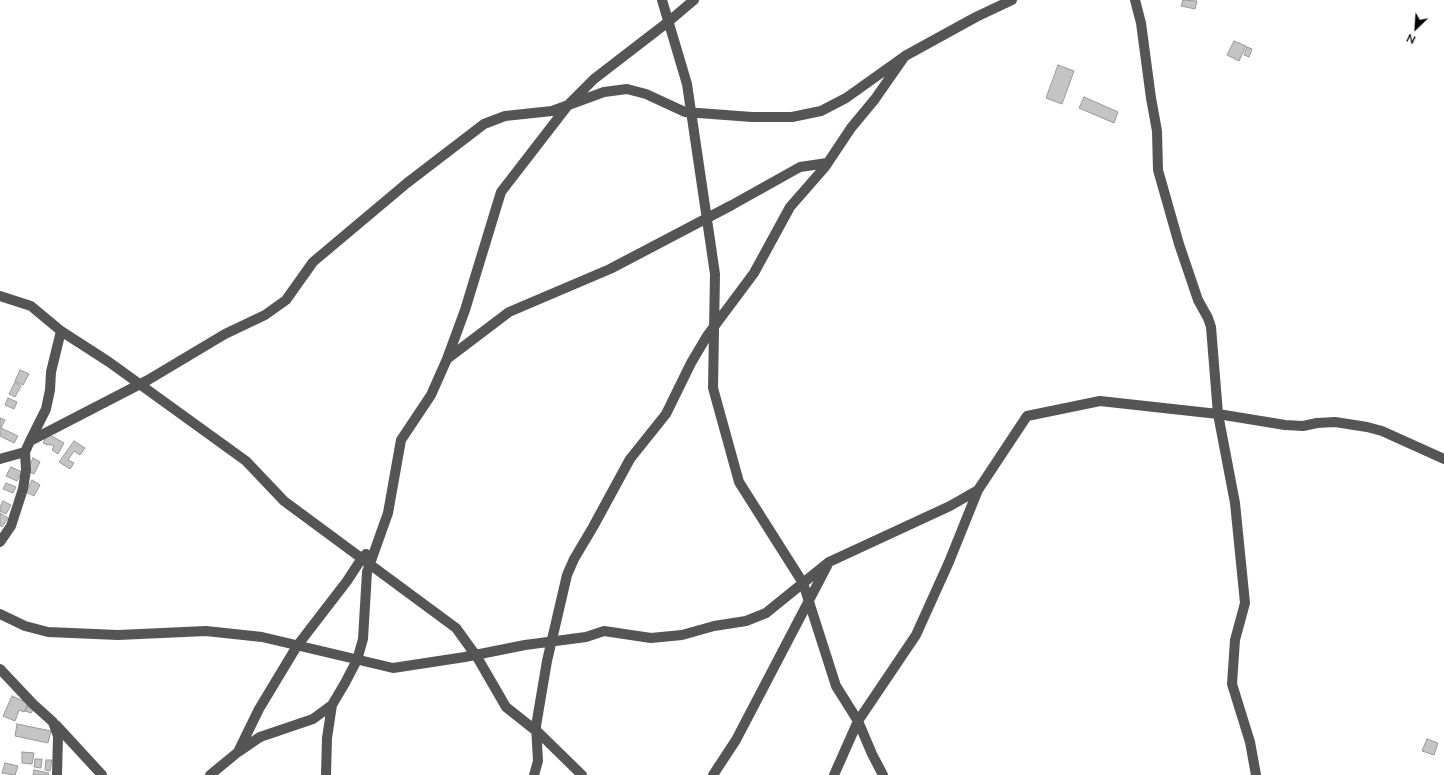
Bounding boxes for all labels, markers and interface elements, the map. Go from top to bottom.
north arrow [1396,8,1436,48]
text: N [1404,31,1418,47]

